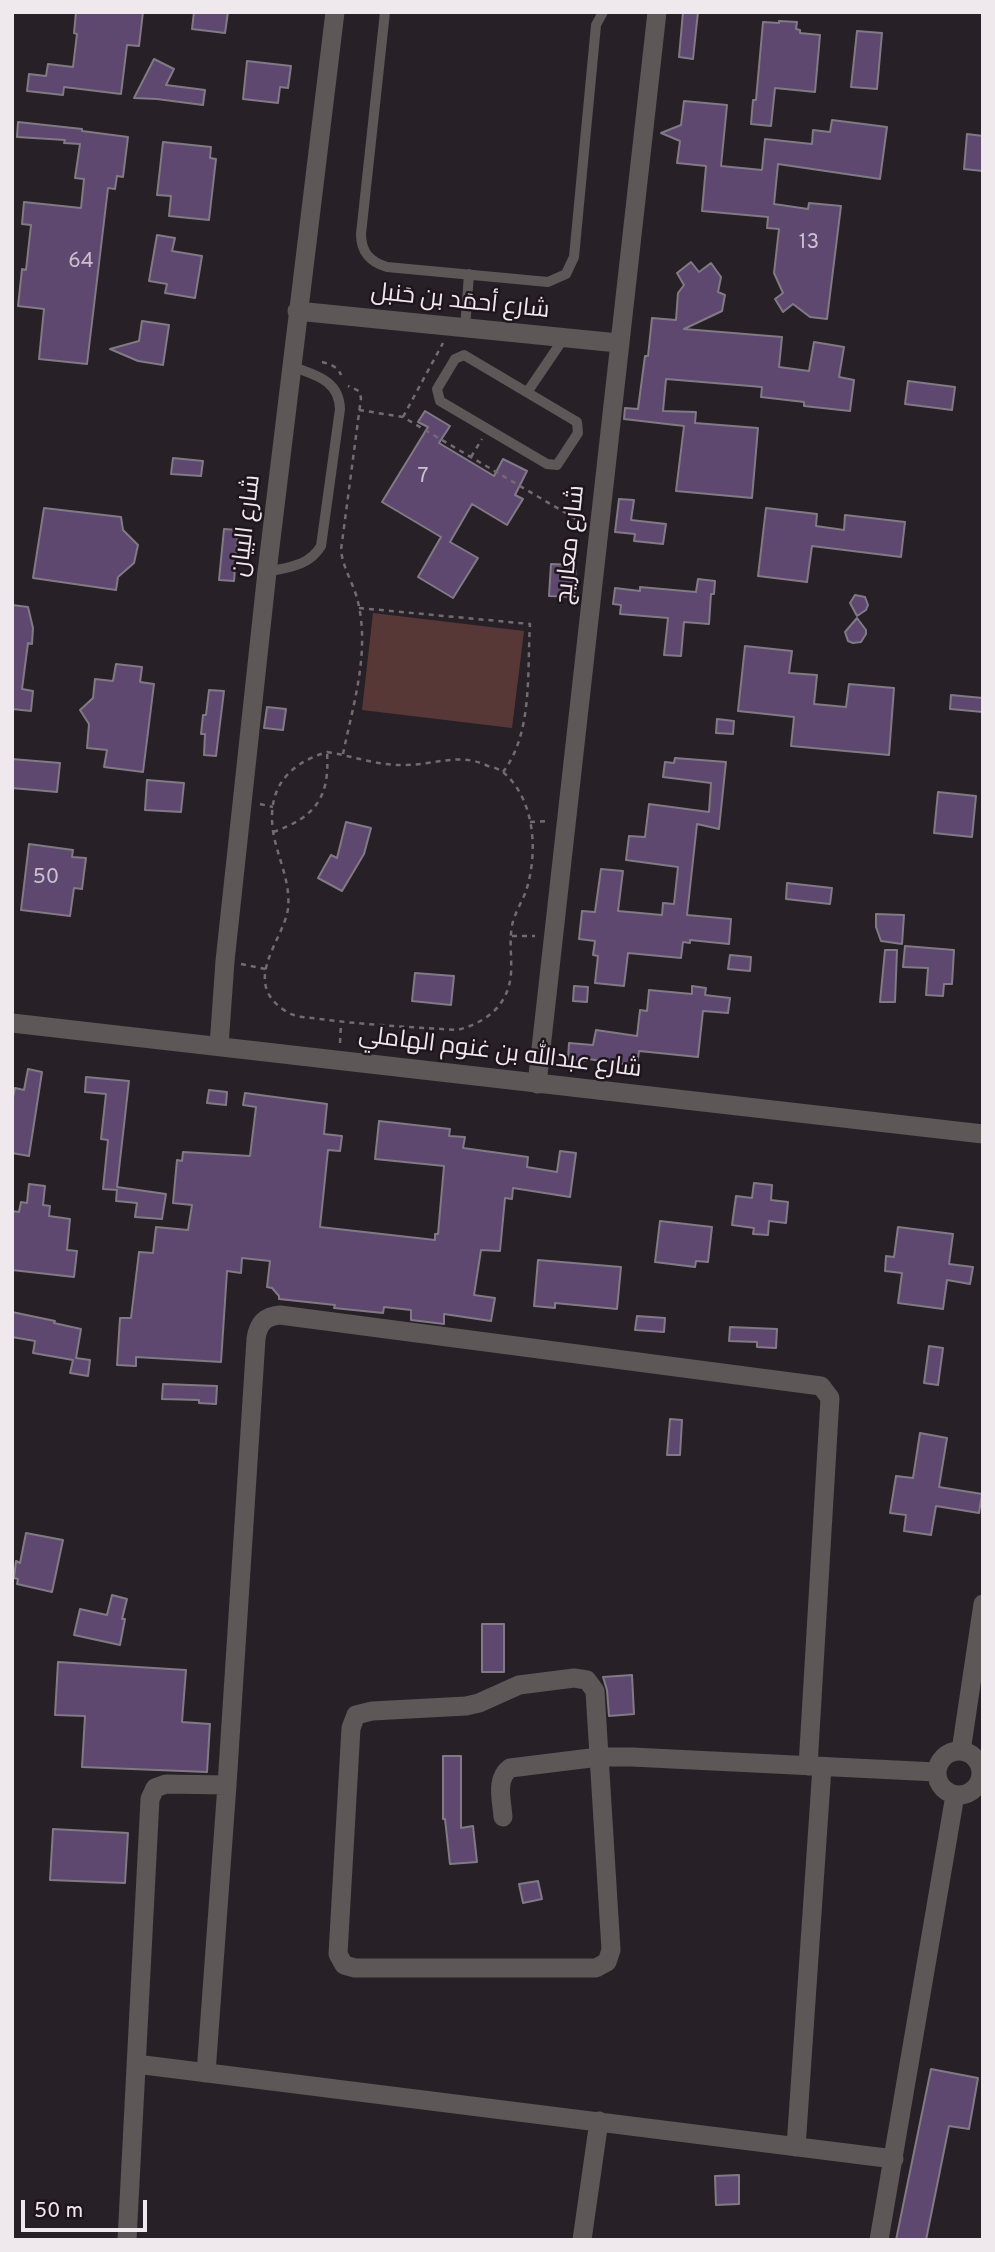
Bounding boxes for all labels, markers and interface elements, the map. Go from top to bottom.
house number: 13 [799,231,819,257]
house number: 64 [68,250,94,276]
street label: شارع أحمَد بن حَنبل [369,279,551,327]
house number: 7 [418,465,428,491]
street label: شارع البيان [227,473,269,579]
street label: شارع معاريج [551,484,593,606]
house number: 50 [33,866,59,892]
street label: شارع عبدالله بن غنوم الهاملي [357,1022,643,1086]
scale bar [24,2186,150,2230]
text: 50 m [34,2198,83,2225]

